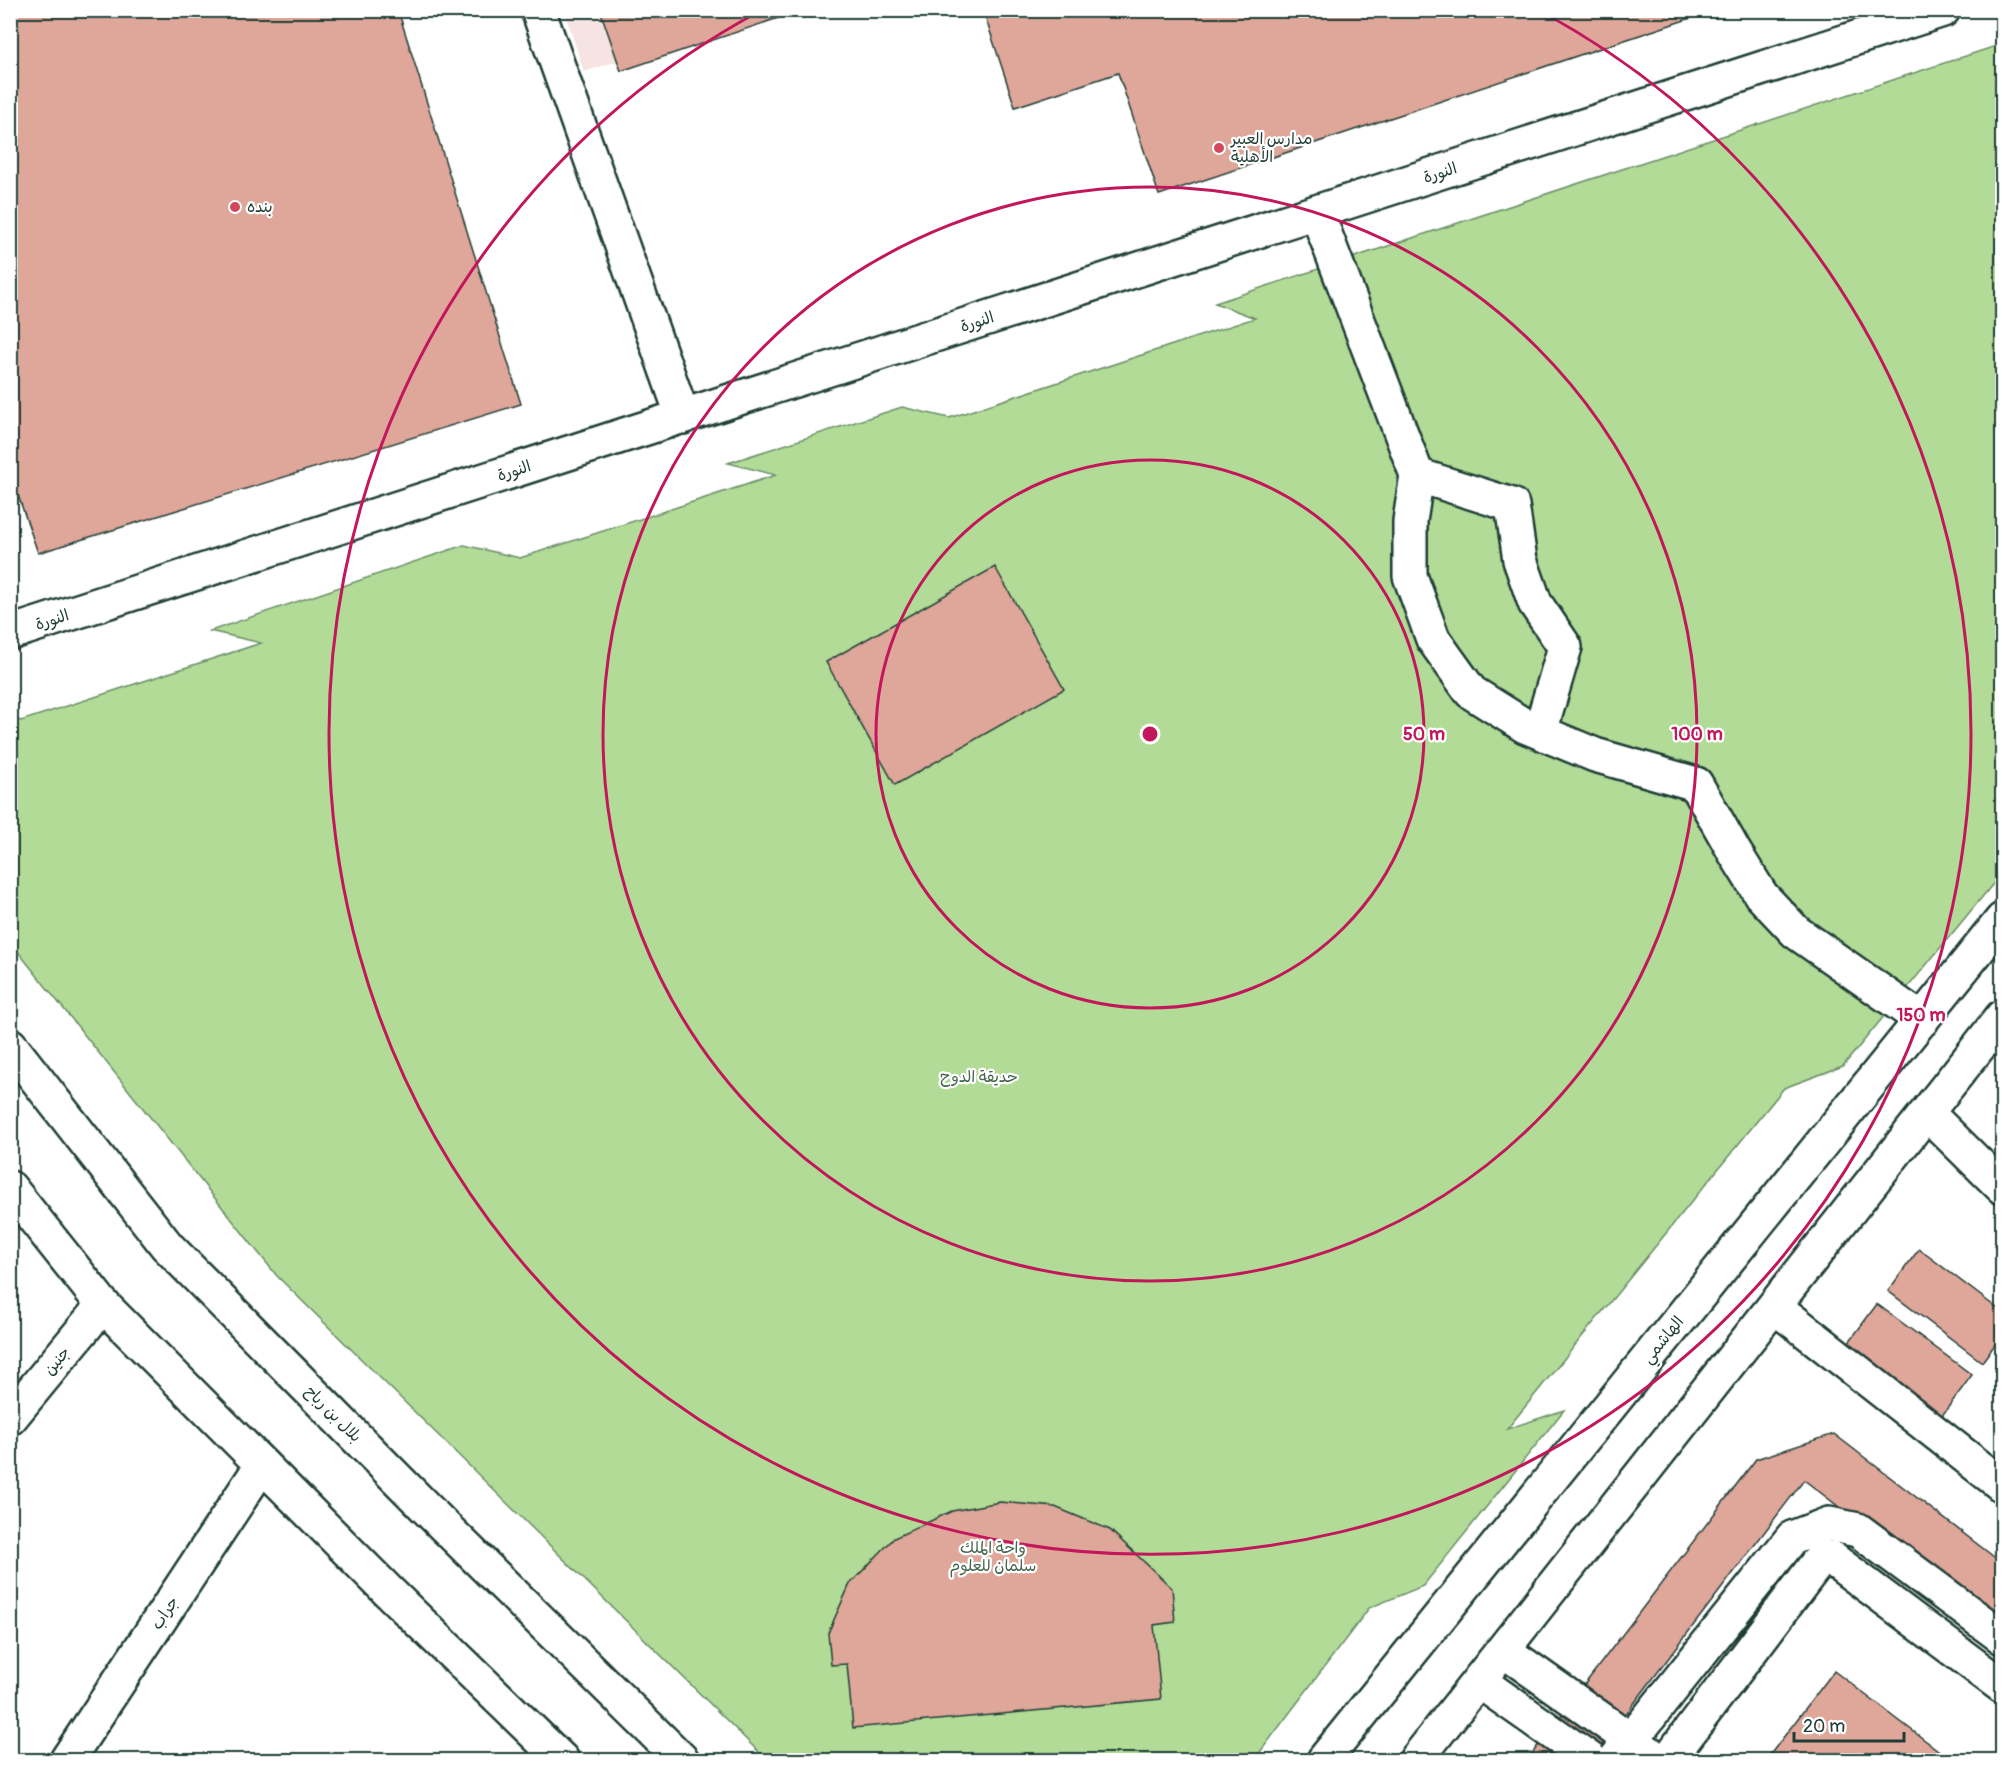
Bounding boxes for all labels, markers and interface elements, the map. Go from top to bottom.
place label: مدارس العبير الأهلية [1229,129,1312,167]
marker: مدارس العبير الأهلية [1212,141,1226,155]
street label: النورة [1421,158,1459,188]
place label: بنده [247,197,273,217]
marker: بنده [228,200,242,214]
street label: النورة [958,307,996,337]
street label: النورة [495,456,533,486]
street label: النورة [33,605,71,635]
text: 50 m [1403,723,1445,746]
text: 100 m [1671,723,1723,746]
centre of rings [1140,724,1160,744]
text: 150 m [1897,1004,1946,1027]
park label: حديقة الدوح [940,1067,1018,1087]
street label: الهاشمي [1638,1312,1691,1370]
street label: جنين [39,1343,75,1379]
street label: بلال بن رباح [300,1381,366,1447]
park label: واحة الملك سلمان للعلوم [950,1538,1036,1578]
street label: جراب [147,1593,183,1633]
scale bar [1794,1705,1904,1743]
text: 20 m [1803,1715,1845,1738]

